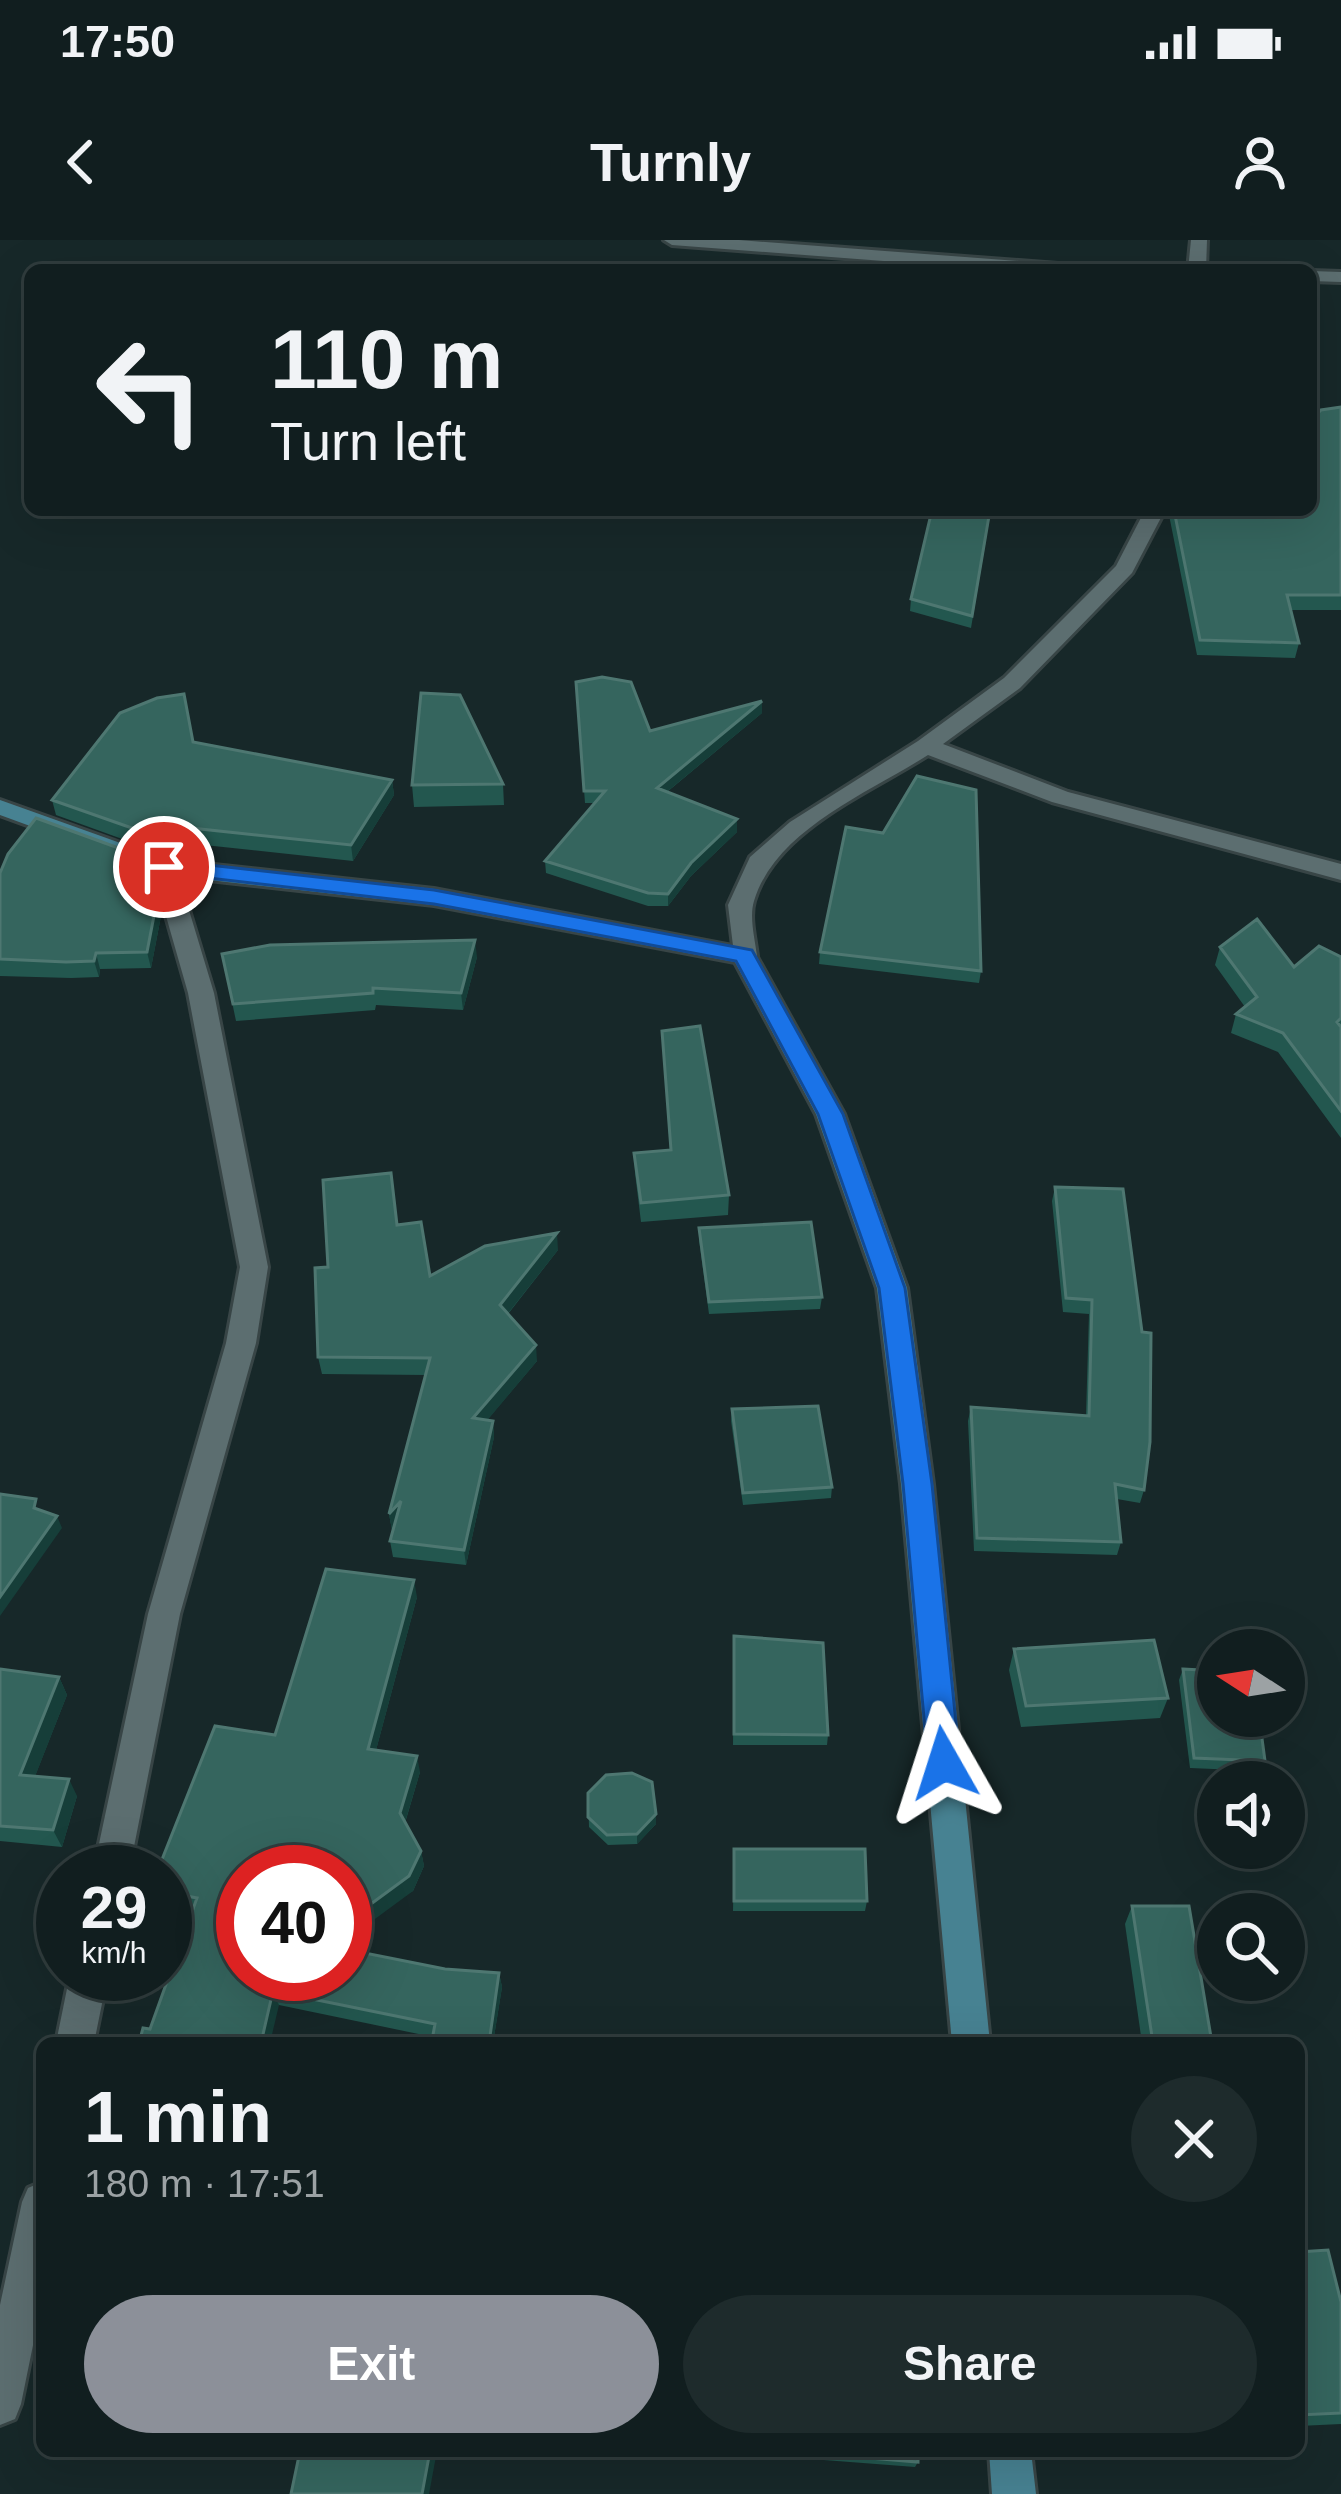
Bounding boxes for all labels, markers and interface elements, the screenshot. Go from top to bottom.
text: 17:50 [60,16,175,67]
icon: back [48,129,114,195]
icon: person [1227,129,1293,195]
text: Turnly [590,132,751,192]
icon: left [72,312,228,468]
text: 110 m [270,312,504,406]
text: Turn left [270,411,466,471]
pin [113,816,215,918]
icon: arrive [131,834,197,900]
north arrow [1197,1629,1305,1737]
map controls [1197,1629,1305,2001]
position arrow [881,1700,1007,1826]
button: sound [1197,1761,1305,1869]
speed limit sign: 40 [216,1845,372,2001]
text: 29 [81,1874,147,1941]
button: search [1197,1893,1305,2001]
text: km/h [81,1936,147,1969]
button: close [1131,2076,1257,2202]
text: 1 min [84,2077,272,2157]
text: 180 m · 17:51 [84,2162,325,2205]
button: Exit [84,2295,659,2433]
button: Share [683,2295,1257,2433]

